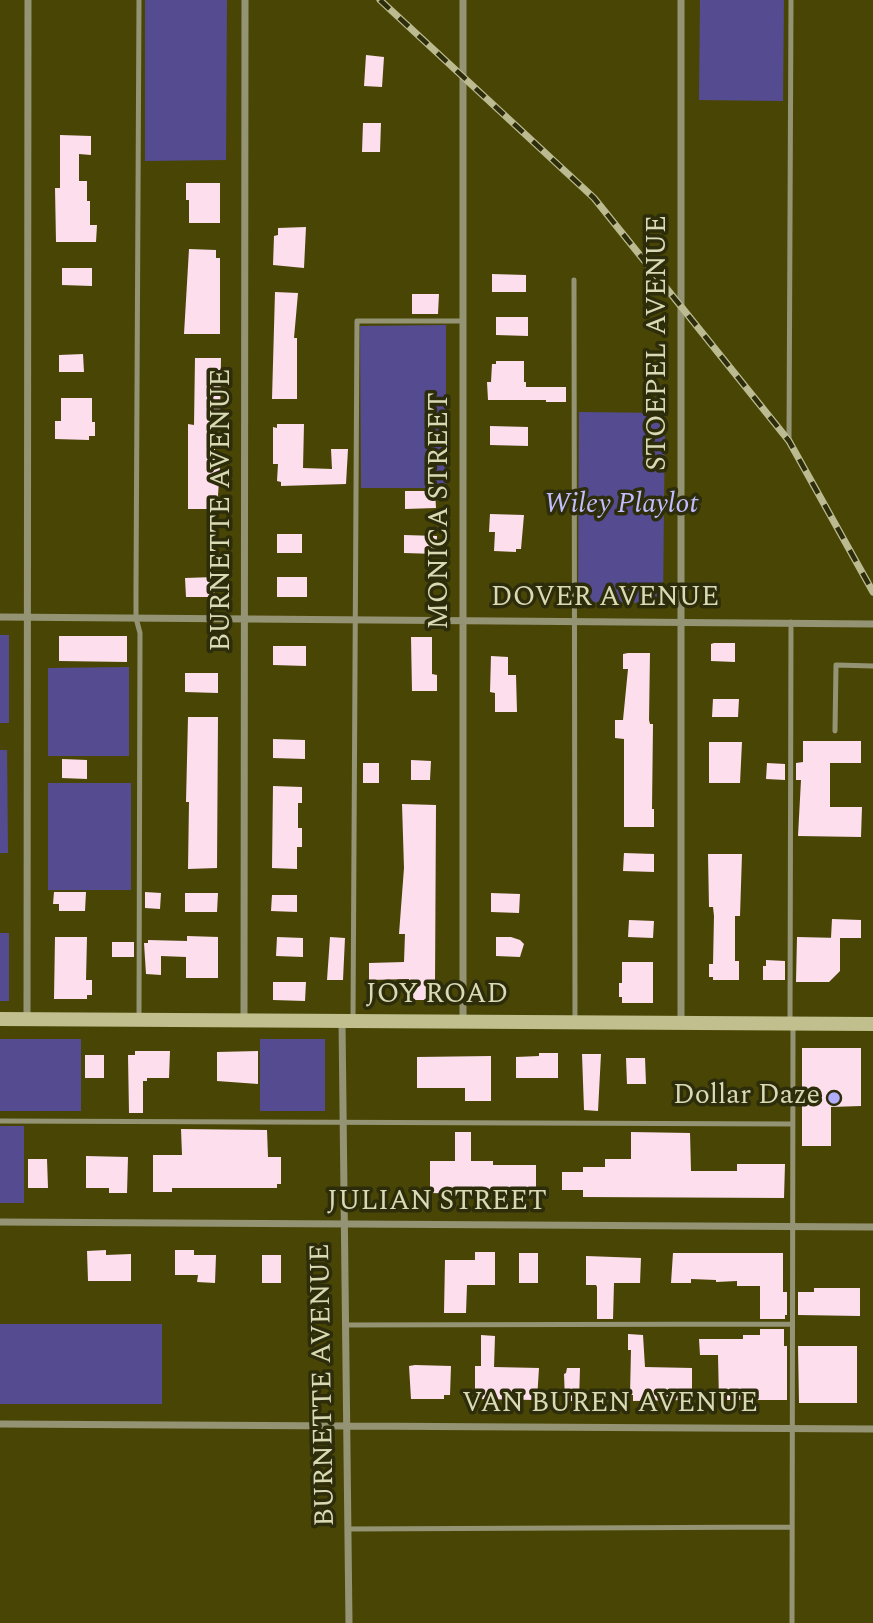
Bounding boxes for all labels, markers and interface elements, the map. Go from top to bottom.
street label: STOEPEL AVENUE [643,215,677,471]
street label: BURNETTE AVENUE [207,368,241,652]
street label: MONICA STREET [425,392,459,630]
park label: Wiley Playlot [544,490,698,524]
street label: DOVER AVENUE [491,583,719,617]
street label: JOY ROAD [366,980,508,1014]
place label: Dollar Daze [673,1081,820,1115]
marker: Dollar Daze [826,1090,842,1106]
street label: JULIAN STREET [327,1187,547,1221]
street label: BURNETTE AVENUE [306,1243,344,1527]
street label: VAN BUREN AVENUE [462,1389,758,1423]

